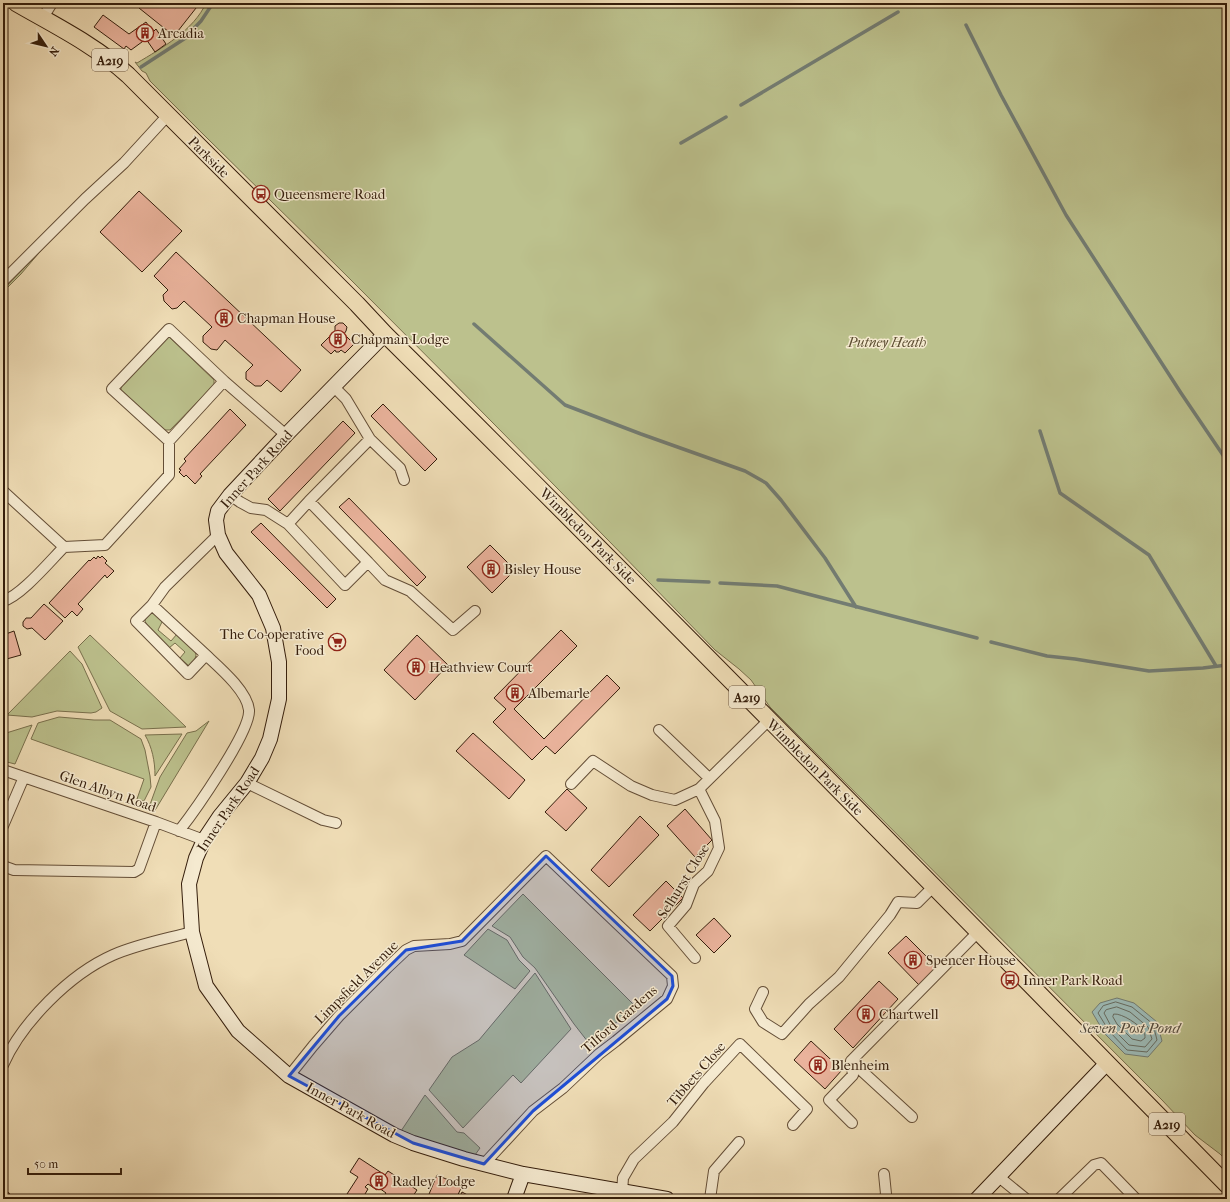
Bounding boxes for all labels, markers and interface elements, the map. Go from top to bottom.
building icon: Arcadia [135,23,155,43]
place label: Arcadia [157,25,204,42]
north arrow [26,26,66,66]
text: N [46,44,62,59]
road number: A219 [92,49,128,71]
street label: Parkside [184,133,233,182]
bus stop icon: Queensmere Road [251,184,271,204]
place label: Queensmere Road [274,186,386,203]
building icon: Chapman House [214,308,234,328]
place label: Chapman House [237,310,335,327]
building icon: Chapman Lodge [328,329,348,349]
place label: Chapman Lodge [351,331,449,348]
park label: Putney Heath [847,334,926,351]
street label: Inner Park Road [217,426,296,512]
street label: Wimbledon Park Side [535,484,640,588]
building icon: Bisley House [481,559,501,579]
place label: Bisley House [504,561,581,578]
place label: The Co-operative Food [220,626,324,659]
supermarket icon: The Co-operative Food [327,632,347,652]
building icon: Heathview Court [406,657,426,677]
place label: Heathview Court [429,659,533,676]
building icon: Albemarle [505,683,525,703]
place label: Albemarle [527,685,590,702]
road number: A219 [729,686,765,708]
street label: Wimbledon Park Side [762,715,867,819]
street label: Inner Park Road [194,763,263,855]
street label: Glen Albyn Road [57,767,159,816]
street label: Selhurst Close [654,841,713,922]
street label: Limpsfield Avenue [311,937,402,1028]
building icon: Spencer House [903,950,923,970]
place label: Spencer House [926,952,1016,969]
bus stop icon: Inner Park Road [1000,970,1020,990]
place label: Inner Park Road [1023,972,1123,989]
street label: Tilford Gardens [578,982,661,1057]
building icon: Chartwell [856,1004,876,1024]
place label: Chartwell [879,1006,939,1023]
water label: Seven Post Pond [1079,1019,1182,1037]
street label: Tibbets Close [664,1038,729,1110]
building icon: Blenheim [808,1055,828,1075]
place label: Blenheim [831,1057,890,1074]
street label: Inner Park Road [303,1079,399,1142]
road number: A219 [1149,1113,1185,1135]
scale bar [28,1150,121,1176]
text: 50 m [34,1157,58,1171]
building icon: Radley Lodge [369,1171,389,1191]
place label: Radley Lodge [392,1173,475,1190]

